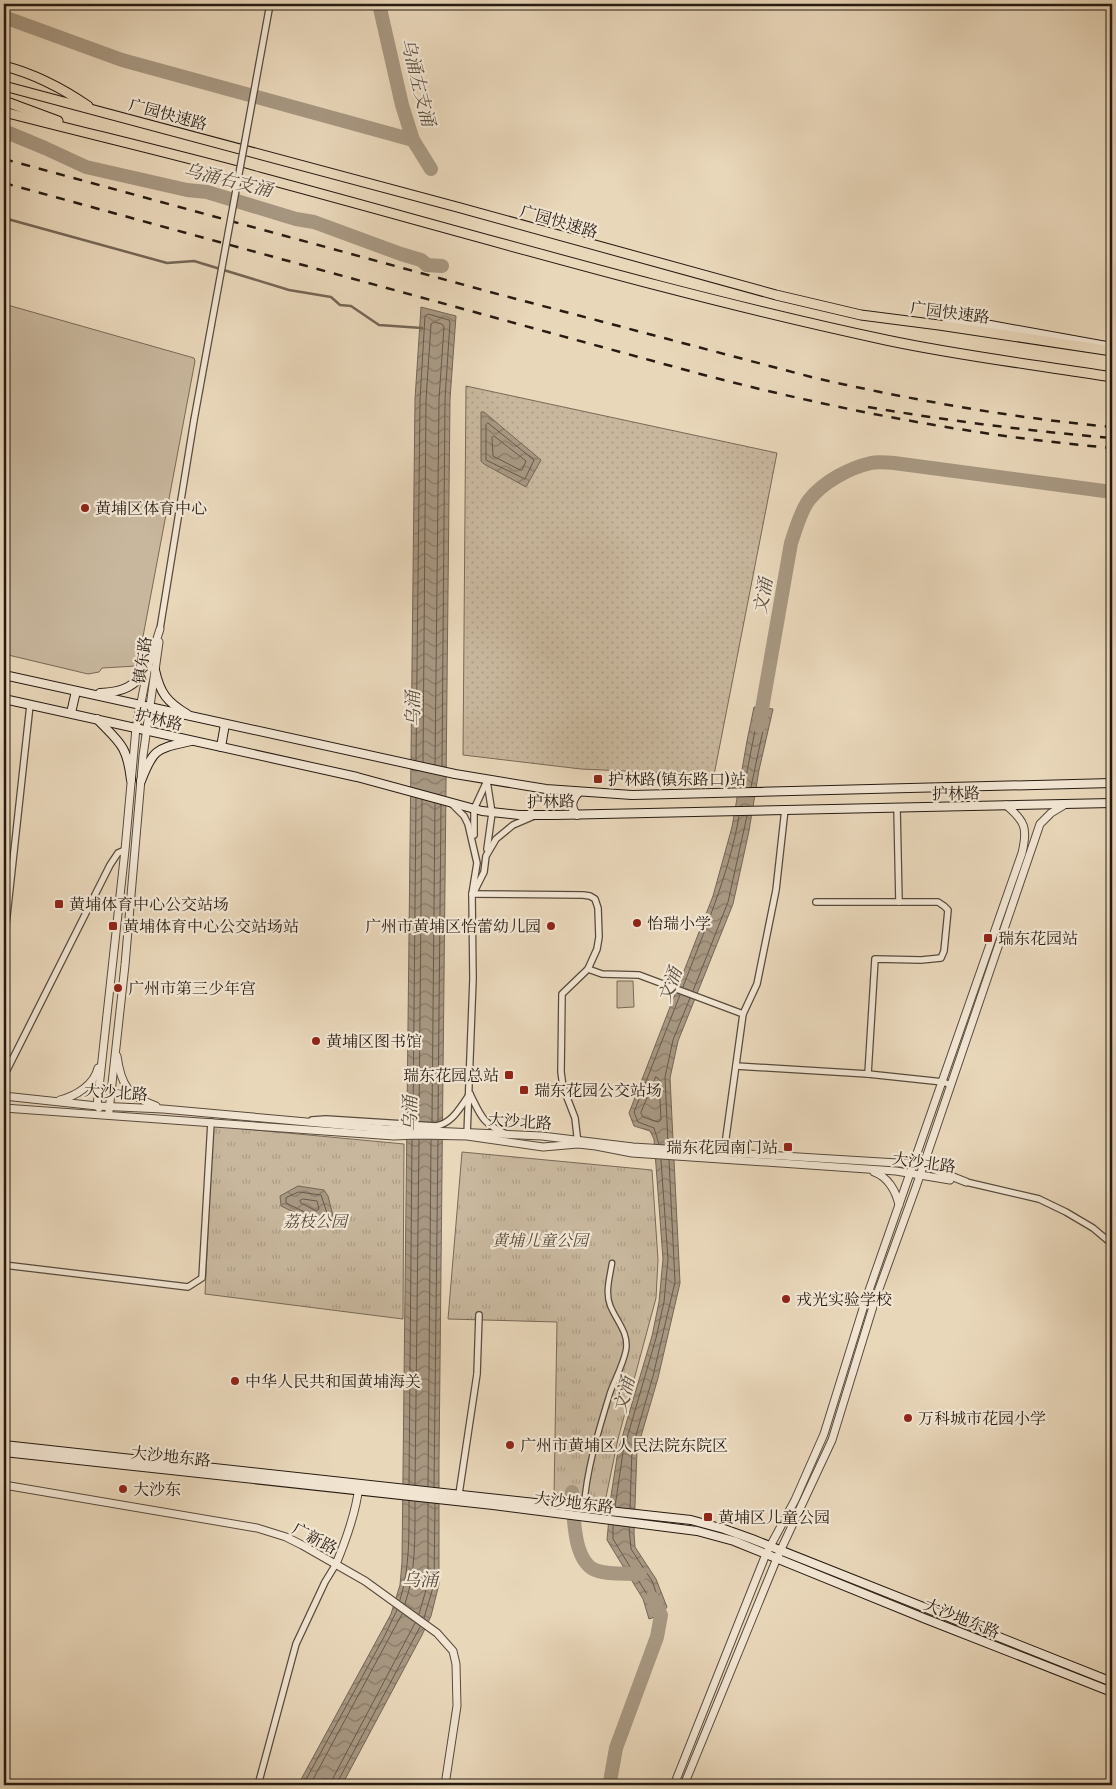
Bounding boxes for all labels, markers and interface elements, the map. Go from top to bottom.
water label: 乌涌左支涌 [395,36,440,131]
street label: 广园快速路 [127,95,209,135]
water label: 乌涌右支涌 [181,158,276,203]
street label: 广园快速路 [518,201,600,243]
street label: 广园快速路 [909,298,991,328]
place label: 黄埔区体育中心 [95,499,207,519]
marker: 黄埔区体育中心 [79,502,91,514]
water label: 文涌 [749,574,778,616]
street label: 镇东路 [130,635,156,685]
water label: 乌涌 [402,689,425,727]
street label: 护林路 [133,705,184,735]
place label: 护林路(镇东路口)站 [608,770,746,790]
marker: 护林路(镇东路口)站 [592,773,604,785]
street label: 护林路 [932,784,980,804]
street label: 护林路 [527,792,575,812]
place label: 黄埔体育中心公交站场 [69,895,229,915]
marker: 黄埔体育中心公交站场 [53,898,65,910]
place label: 怡瑞小学 [647,914,711,934]
place label: 黄埔体育中心公交站场站 [123,917,299,937]
place label: 广州市黄埔区怡蕾幼儿园 [365,917,541,937]
marker: 怡瑞小学 [631,917,643,929]
marker: 黄埔体育中心公交站场站 [107,920,119,932]
marker: 广州市黄埔区怡蕾幼儿园 [545,920,557,932]
place label: 瑞东花园站 [998,929,1078,949]
marker: 瑞东花园站 [982,932,994,944]
water label: 文涌 [653,962,688,1006]
place label: 广州市第三少年宫 [128,979,256,999]
marker: 广州市第三少年宫 [112,982,124,994]
place label: 黄埔区图书馆 [326,1032,422,1052]
marker: 黄埔区图书馆 [310,1035,322,1047]
place label: 瑞东花园总站 [403,1066,499,1086]
marker: 瑞东花园总站 [503,1069,515,1081]
street label: 大沙北路 [83,1081,149,1105]
place label: 瑞东花园公交站场 [534,1081,662,1101]
marker: 瑞东花园公交站场 [518,1084,530,1096]
water label: 乌涌 [399,1094,422,1132]
street label: 大沙北路 [487,1110,553,1134]
place label: 瑞东花园南门站 [666,1138,778,1158]
marker: 瑞东花园南门站 [782,1141,794,1153]
street label: 大沙北路 [891,1149,957,1177]
park label: 荔枝公园 [283,1212,350,1232]
park label: 黄埔儿童公园 [492,1231,591,1251]
place label: 戎光实验学校 [796,1290,892,1310]
marker: 戎光实验学校 [780,1293,792,1305]
place label: 中华人民共和国黄埔海关 [245,1372,421,1392]
water label: 文涌 [609,1373,641,1415]
marker: 中华人民共和国黄埔海关 [229,1375,241,1387]
place label: 万科城市花园小学 [918,1409,1046,1429]
marker: 万科城市花园小学 [902,1412,914,1424]
place label: 广州市黄埔区人民法院东院区 [520,1436,728,1456]
marker: 广州市黄埔区人民法院东院区 [504,1439,516,1451]
street label: 大沙地东路 [130,1443,212,1471]
place label: 大沙东 [133,1480,181,1500]
marker: 大沙东 [117,1483,129,1495]
street label: 大沙地东路 [533,1488,615,1518]
place label: 黄埔区儿童公园 [718,1508,830,1528]
marker: 黄埔区儿童公园 [702,1511,714,1523]
street label: 广新路 [289,1519,340,1559]
water label: 乌涌 [402,1569,440,1592]
street label: 大沙地东路 [921,1595,1002,1643]

